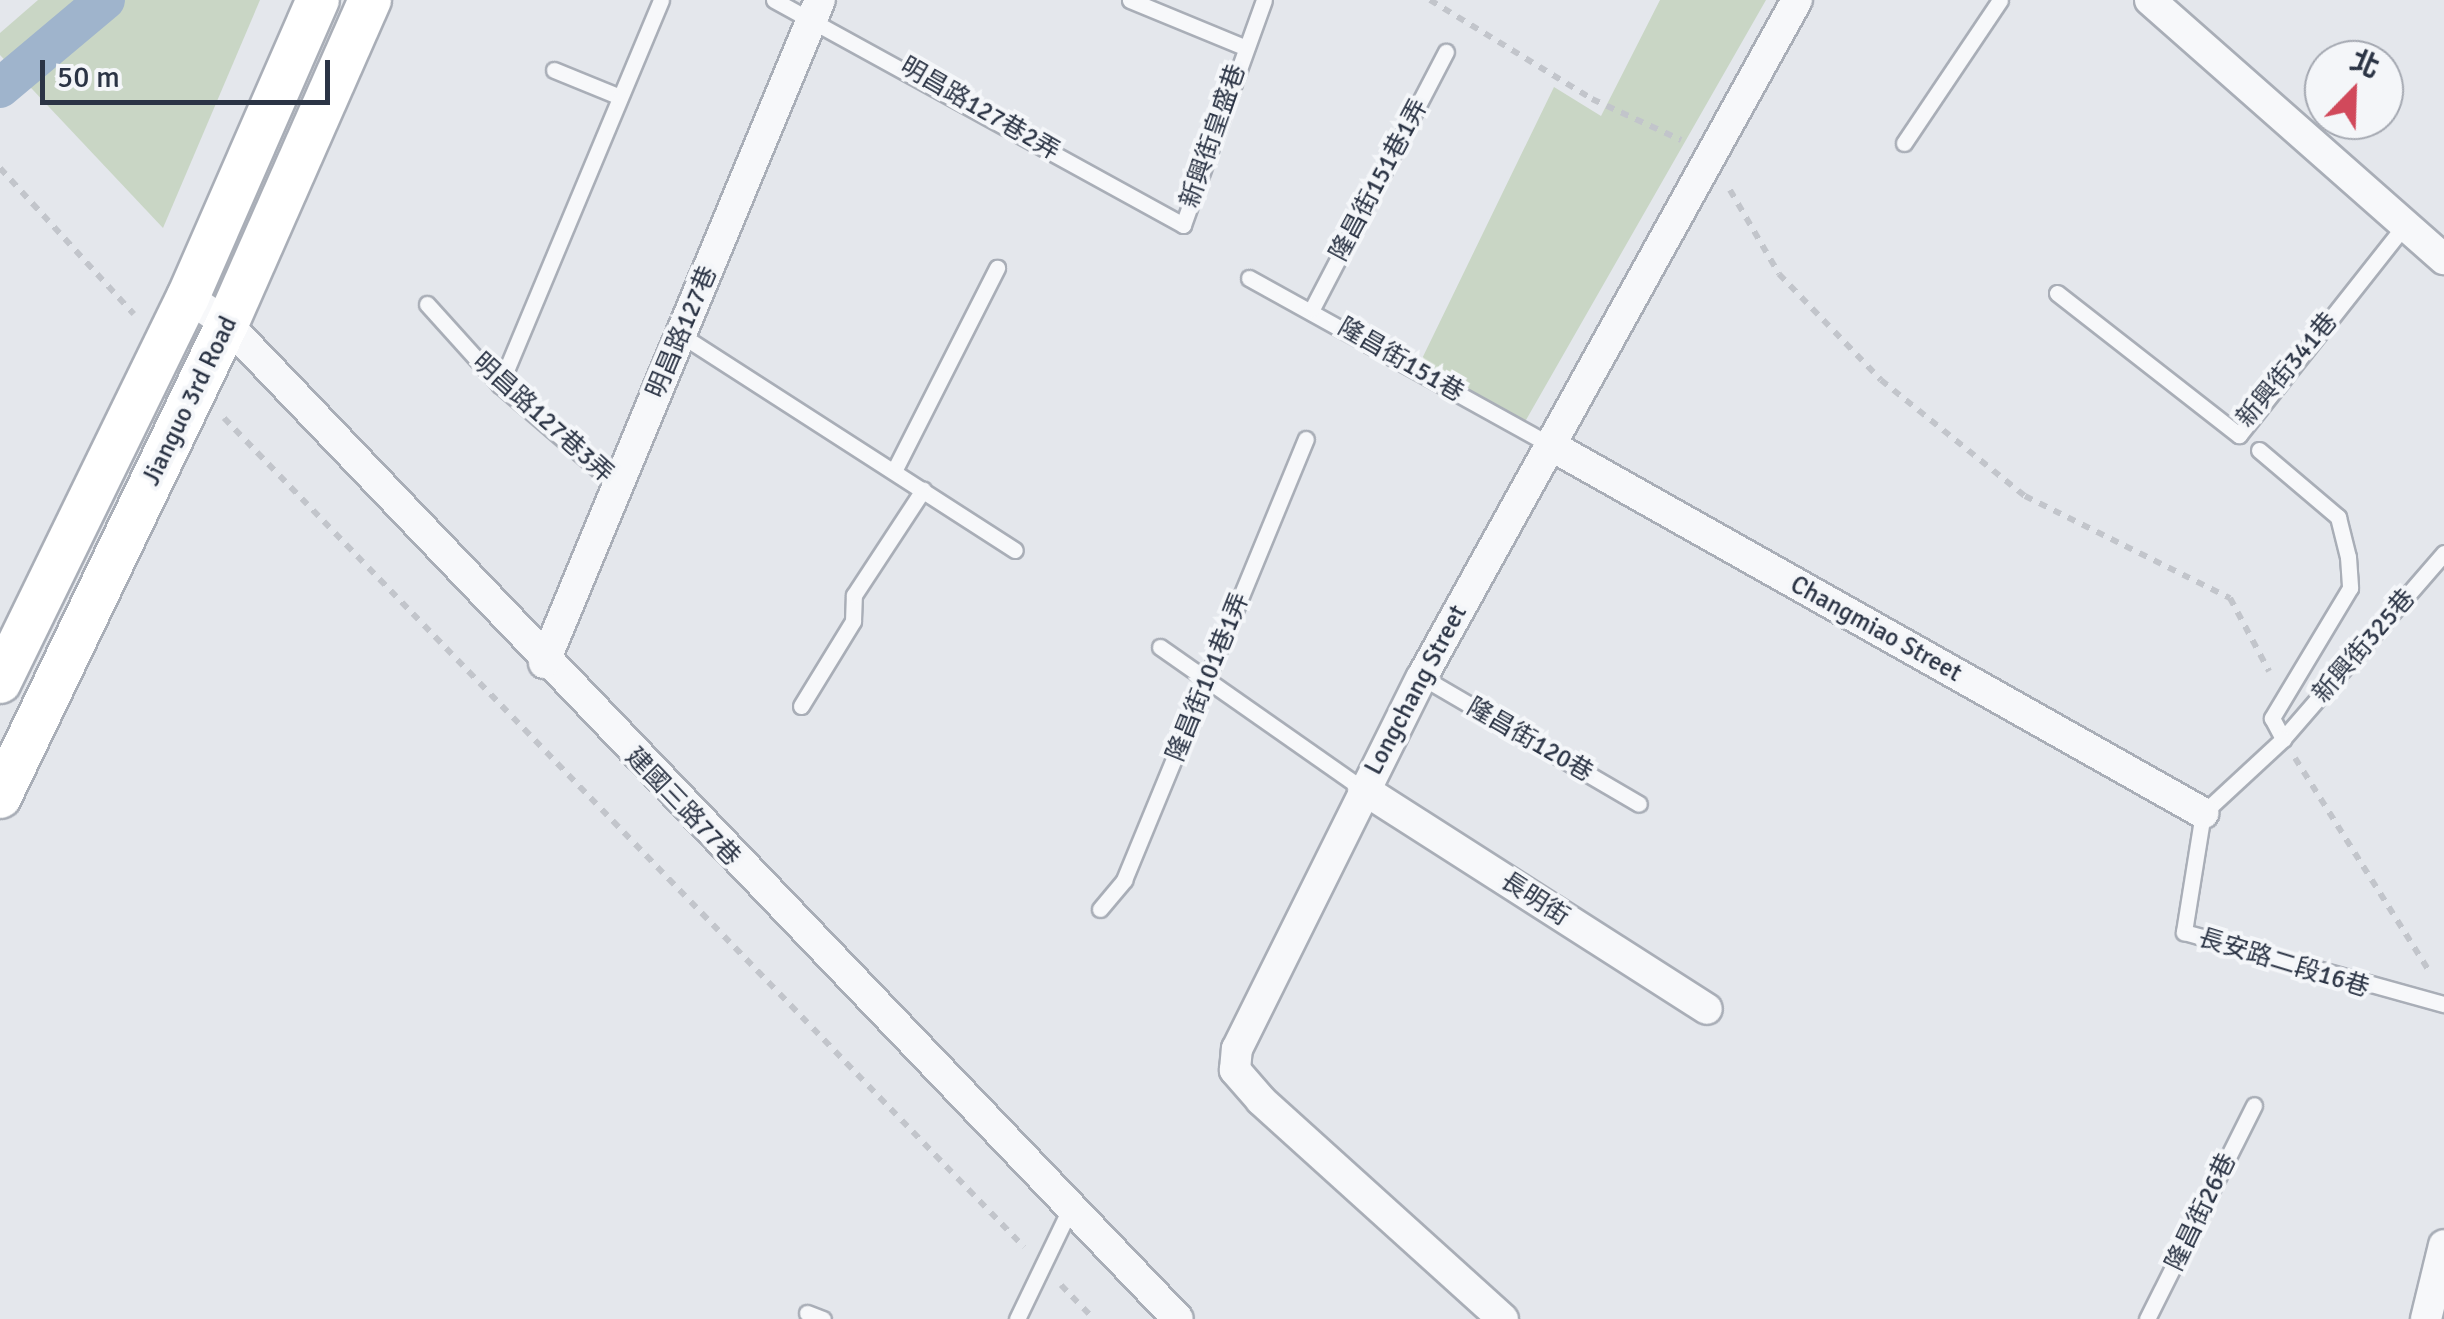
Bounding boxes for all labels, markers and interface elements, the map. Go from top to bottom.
scale bar [45,40,335,102]
north arrow [2304,40,2404,140]
text: 北 [2345,43,2384,85]
street label: 明昌路127巷2弄 [895,51,1065,167]
text: 50 m [57,59,120,96]
street label: 新興街皇盛巷 [1174,60,1252,212]
street label: 隆昌街151巷1弄 [1324,94,1434,266]
street label: 明昌路127巷 [641,261,723,403]
street label: 新興街341巷 [2230,307,2344,433]
street label: Jianguo 3rd Road [136,312,244,490]
street label: 隆昌街151巷 [1333,312,1469,408]
street label: 明昌路127巷3弄 [466,347,620,489]
street label: Changmiao Street [1785,570,1967,688]
street label: 新興街325巷 [2307,583,2421,709]
street label: 隆昌街101巷1弄 [1161,588,1255,766]
street label: Longchang Street [1359,600,1473,780]
street label: 隆昌街120巷 [1462,692,1598,788]
street label: 建國三路77巷 [619,742,747,872]
street label: 長明街 [1495,866,1575,932]
street label: 長安路二段16巷 [2195,923,2373,1003]
street label: 隆昌街26巷 [2160,1148,2242,1276]

